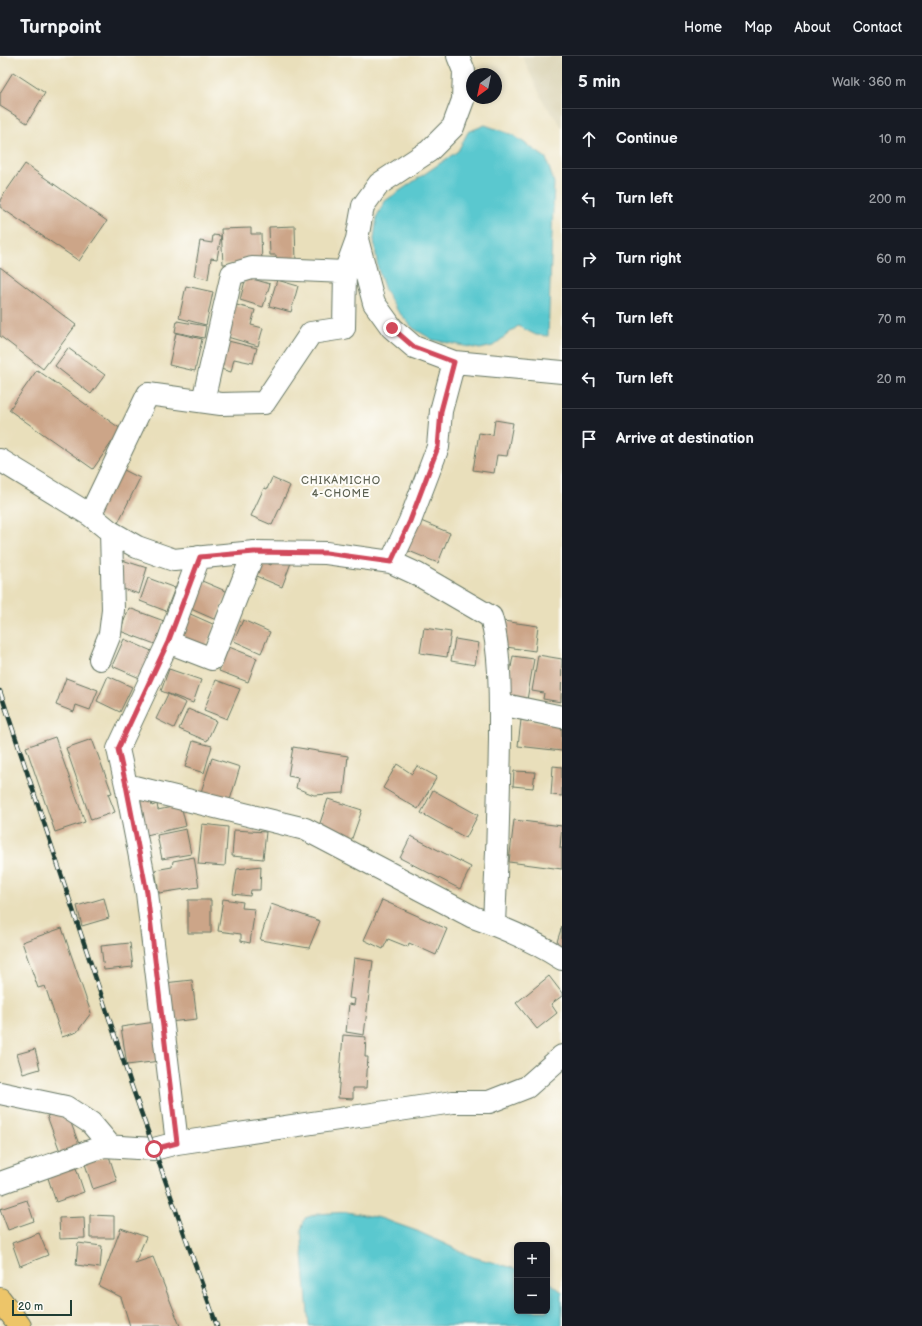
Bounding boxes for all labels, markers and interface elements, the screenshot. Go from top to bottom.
text: Turnpoint [20,16,101,39]
text: Home [684,19,722,36]
text: Map [744,19,772,36]
text: About [794,19,831,36]
text: Contact [853,19,902,36]
north arrow [466,68,502,104]
text: 5 min [578,72,621,92]
text: Walk · 360 m [832,74,906,90]
icon: ahead [578,128,600,150]
text: Continue [616,129,678,148]
text: 10 m [879,131,906,147]
icon: left [578,188,600,210]
text: Turn left [616,189,673,208]
text: 200 m [869,191,906,207]
icon: right [578,248,600,270]
text: Turn right [616,249,681,268]
text: 60 m [876,251,906,267]
icon: left [578,308,600,330]
text: Turn left [616,309,673,328]
text: 70 m [878,311,906,327]
route end [383,319,401,337]
icon: left [578,368,600,390]
text: Turn left [616,369,673,388]
text: 20 m [876,371,906,387]
icon: arrive [578,428,600,450]
text: Arrive at destination [616,429,754,448]
district label: CHIKAMICHO 4-CHOME [301,474,381,500]
route start [145,1140,163,1158]
map controls [514,1242,550,1314]
button: + [514,1242,550,1278]
button: − [514,1278,550,1314]
scale bar [12,1298,72,1317]
text: 20 m [18,1300,43,1313]

